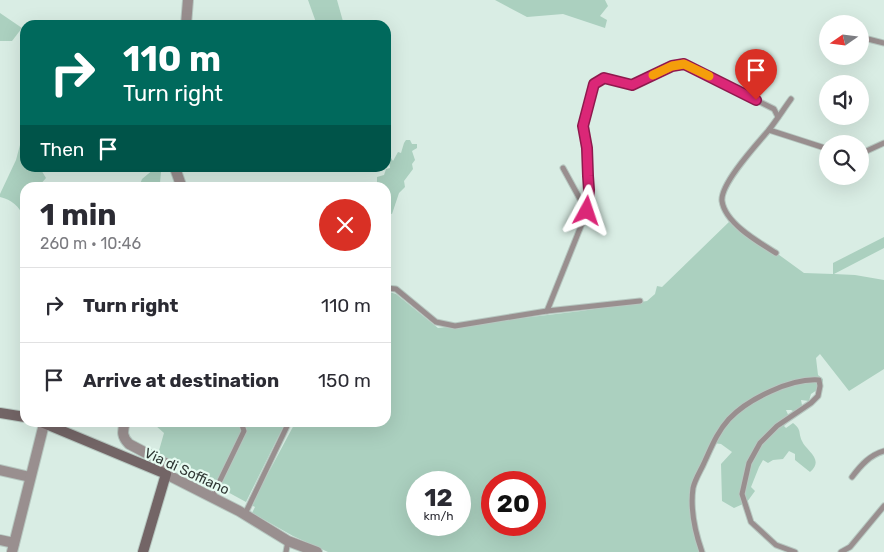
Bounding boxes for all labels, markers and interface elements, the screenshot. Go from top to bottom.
north arrow [819,15,869,65]
map controls [819,15,869,185]
text: 110 m [123,38,221,80]
icon: right [40,40,105,105]
pin [735,49,777,100]
icon: arrive [742,56,770,84]
button: sound [819,75,869,125]
text: Turn right [123,80,223,107]
icon: arrive [94,135,122,163]
button: search [819,135,869,185]
text: Then [40,138,84,161]
position arrow [560,184,612,236]
text: 1 min [40,197,117,233]
button: close [319,199,371,251]
text: 260 m · 10:46 [40,234,141,253]
icon: right [40,291,68,319]
text: Turn right [83,294,178,317]
text: 110 m [321,294,371,317]
icon: arrive [40,366,68,394]
text: Arrive at destination [83,369,279,392]
text: 150 m [318,369,371,392]
street label: Via di Soffiano [142,444,232,499]
speed limit sign: 20 [481,471,546,536]
text: 12 [424,483,453,512]
text: km/h [424,509,453,523]

